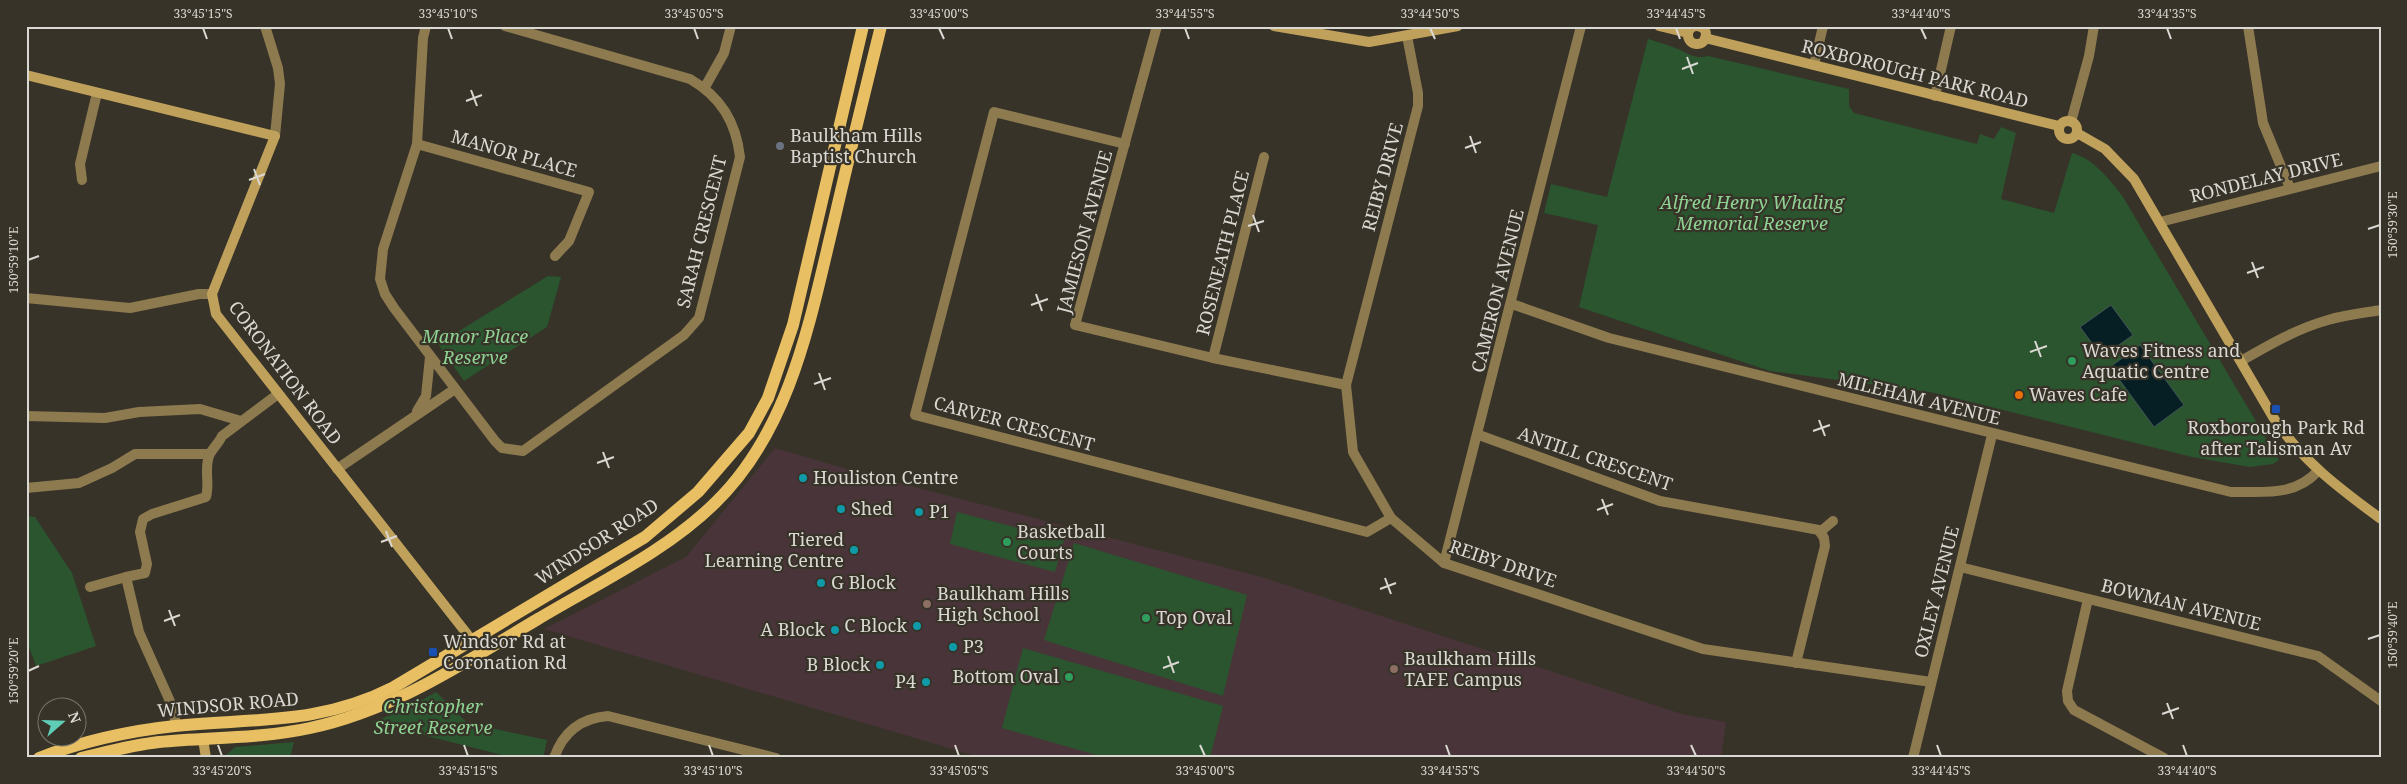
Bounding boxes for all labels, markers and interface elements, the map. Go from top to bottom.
text: 33°45'15"S [173,5,233,22]
text: 33°45'10"S [418,5,478,22]
text: 33°45'05"S [664,5,724,22]
text: 33°45'00"S [909,5,969,22]
text: 33°44'55"S [1155,5,1215,22]
text: 33°44'50"S [1400,5,1460,22]
text: 33°44'45"S [1646,5,1706,22]
text: 33°44'40"S [1891,5,1951,22]
text: 33°44'35"S [2137,5,2197,22]
street label: ROXBOROUGH PARK ROAD [1799,33,2031,113]
street label: REIBY DRIVE [1356,120,1408,234]
place label: Baulkham Hills Baptist Church [790,123,922,168]
street label: MANOR PLACE [449,124,580,182]
marker: Baulkham Hills Baptist Church [774,140,786,152]
street label: RONDELAY DRIVE [2187,146,2344,208]
street label: JAMIESON AVENUE [1050,148,1117,317]
street label: SARAH CRESCENT [670,153,732,311]
street label: ROSENEATH PLACE [1190,168,1254,338]
park label: Alfred Henry Whaling Memorial Reserve [1658,190,1845,235]
text: 150°59'30"E [2384,192,2401,258]
street label: CAMERON AVENUE [1465,207,1529,375]
text: 150°59'10"E [5,227,22,293]
street label: CORONATION ROAD [224,296,348,449]
park label: Manor Place Reserve [421,324,528,369]
place label: Waves Fitness and Aquatic Centre [2082,338,2240,383]
marker: Waves Fitness and Aquatic Centre [2066,355,2078,367]
street label: MILEHAM AVENUE [1835,366,2003,430]
place label: Waves Cafe [2029,382,2127,406]
marker: Waves Cafe [2013,389,2025,401]
street label: CARVER CRESCENT [931,390,1097,456]
marker: Roxborough Park Rd after Talisman Av [2270,403,2282,415]
place label: Roxborough Park Rd after Talisman Av [2187,415,2365,460]
street label: ANTILL CRESCENT [1515,420,1676,496]
place label: Houliston Centre [813,465,958,489]
marker: Houliston Centre [797,472,809,484]
street label: WINDSOR ROAD [530,492,663,590]
place label: Shed [851,496,893,520]
place label: P1 [929,499,950,523]
marker: Shed [835,503,847,515]
marker: P1 [913,506,925,518]
place label: Basketball Courts [1017,519,1106,564]
street label: OXLEY AVENUE [1908,523,1964,660]
place label: Tiered Learning Centre [704,527,844,572]
street label: REIBY DRIVE [1447,534,1560,593]
marker: Basketball Courts [1001,536,1013,548]
marker: Tiered Learning Centre [848,544,860,556]
place label: G Block [831,570,896,594]
street label: BOWMAN AVENUE [2099,573,2264,636]
marker: G Block [815,577,827,589]
place label: Baulkham Hills High School [937,581,1069,626]
marker: Baulkham Hills High School [921,598,933,610]
text: 150°59'40"E [2384,602,2401,668]
place label: Top Oval [1156,605,1232,629]
marker: Top Oval [1140,612,1152,624]
place label: C Block [844,613,907,637]
place label: A Block [761,617,825,641]
marker: C Block [911,620,923,632]
marker: A Block [829,624,841,636]
place label: Windsor Rd at Coronation Rd [443,629,567,674]
place label: P3 [963,634,984,658]
text: 150°59'20"E [5,638,22,704]
marker: P3 [947,641,959,653]
marker: Windsor Rd at Coronation Rd [427,646,439,658]
place label: Baulkham Hills TAFE Campus [1404,646,1536,691]
place label: B Block [806,652,870,676]
marker: B Block [874,659,886,671]
marker: Baulkham Hills TAFE Campus [1388,663,1400,675]
place label: Bottom Oval [953,664,1059,688]
place label: P4 [895,669,916,693]
marker: Bottom Oval [1063,671,1075,683]
marker: P4 [920,676,932,688]
street label: WINDSOR ROAD [156,686,300,722]
park label: Christopher Street Reserve [374,694,492,739]
north arrow [38,696,88,746]
text: N [64,709,86,726]
text: 33°45'20"S [192,762,252,779]
text: 33°45'15"S [438,762,498,779]
text: 33°45'10"S [683,762,743,779]
text: 33°45'05"S [929,762,989,779]
text: 33°45'00"S [1175,762,1235,779]
text: 33°44'55"S [1420,762,1480,779]
text: 33°44'50"S [1666,762,1726,779]
text: 33°44'45"S [1911,762,1971,779]
text: 33°44'40"S [2157,762,2217,779]

